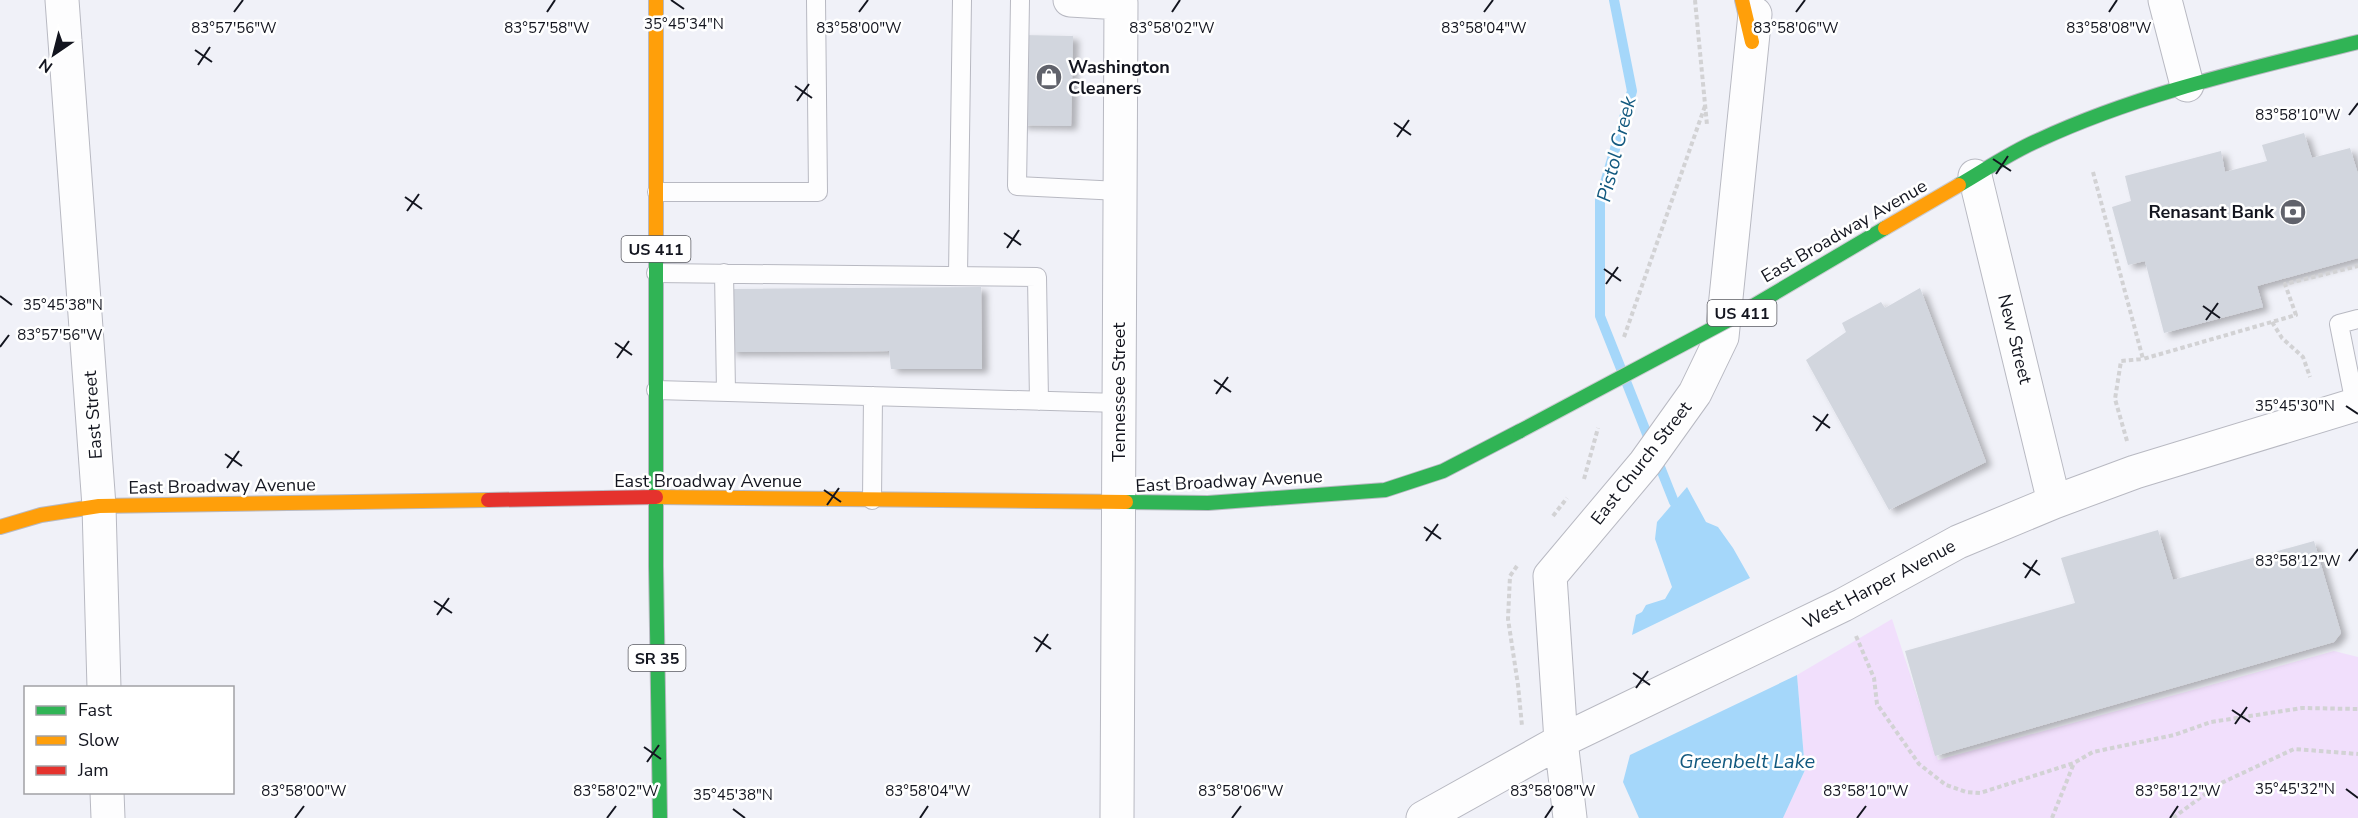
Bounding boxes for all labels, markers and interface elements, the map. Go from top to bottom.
text: 35°45'34"N [644,14,724,34]
text: 83°57'56"W [191,18,277,38]
text: 83°57'58"W [504,18,590,38]
text: 83°58'00"W [816,18,902,38]
text: 83°58'02"W [1129,18,1215,38]
text: 83°58'04"W [1441,18,1527,38]
text: 83°58'06"W [1753,18,1839,38]
text: 83°58'08"W [2066,18,2152,38]
north arrow [24,24,84,84]
text: N [35,53,57,78]
place label: Washington Cleaners [1068,55,1170,100]
shop icon: Washington Cleaners [1034,62,1064,92]
water label: Pistol Creek [1590,93,1643,205]
text: 83°58'10"W [2255,105,2341,125]
street label: East Broadway Avenue [1757,174,1931,288]
bank icon: Renasant Bank [2278,197,2308,227]
place label: Renasant Bank [2148,200,2274,224]
road number: US 411 [622,236,690,262]
street label: New Street [1992,292,2038,387]
text: 35°45'38"N [23,295,103,315]
road number: US 411 [1708,300,1776,326]
street label: Tennessee Street [1107,322,1131,462]
text: 83°57'56"W [17,325,103,345]
street label: East Street [78,369,108,460]
street label: East Church Street [1585,396,1697,530]
text: 35°45'30"N [2255,396,2335,416]
street label: East Broadway Avenue [1135,464,1323,498]
street label: East Broadway Avenue [614,469,802,493]
street label: East Broadway Avenue [128,472,316,500]
street label: West Harper Avenue [1798,534,1960,634]
text: 83°58'12"W [2255,551,2341,571]
road number: SR 35 [628,645,686,671]
legend [24,686,234,794]
text: Fast [78,698,113,722]
text: Slow [78,728,119,752]
water label: Greenbelt Lake [1679,748,1815,775]
text: Jam [77,758,109,782]
text: 35°45'32"N [2255,779,2335,799]
text: 83°58'00"W [261,781,347,801]
text: 83°58'02"W [573,781,659,801]
text: 83°58'04"W [885,781,971,801]
text: 83°58'06"W [1198,781,1284,801]
text: 83°58'08"W [1510,781,1596,801]
text: 83°58'10"W [1823,781,1909,801]
text: 83°58'12"W [2135,781,2221,801]
text: 35°45'38"N [693,785,773,805]

